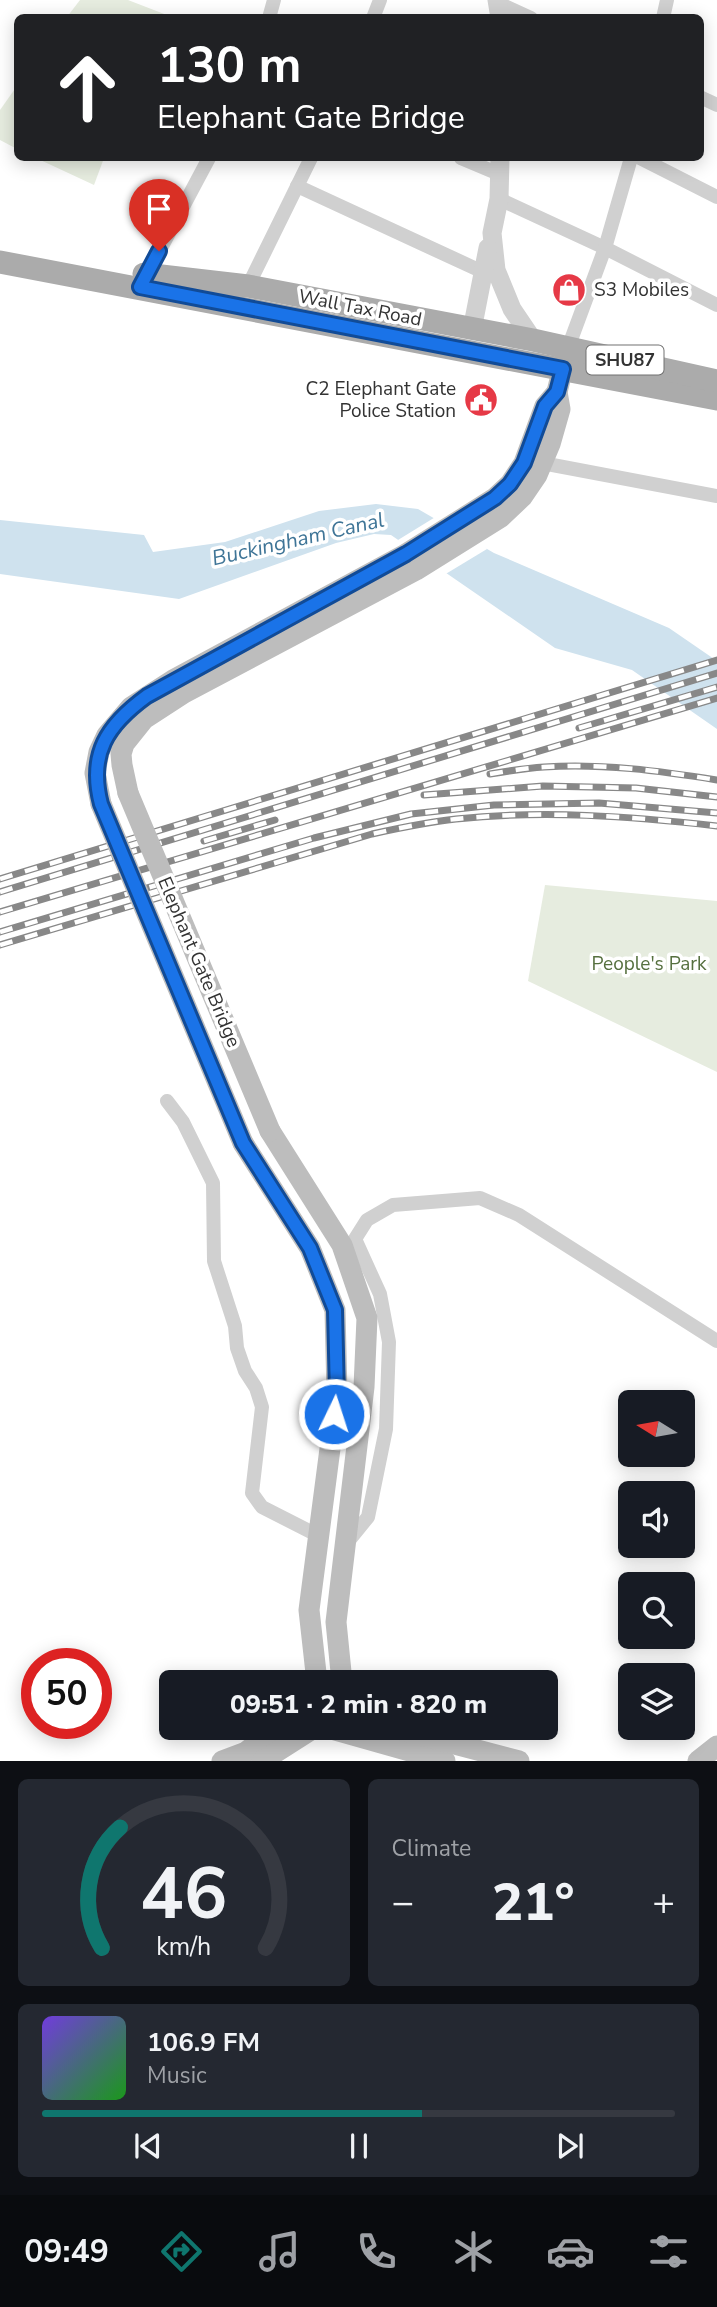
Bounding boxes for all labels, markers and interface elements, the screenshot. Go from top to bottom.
text: 130 m [157,32,301,99]
icon: ahead [42,42,133,133]
text: Elephant Gate Bridge [157,96,465,139]
pin [129,179,189,251]
icon: arrive [140,190,178,228]
shop icon: S3 Mobiles [550,271,588,309]
place label: S3 Mobiles [594,277,689,303]
street label: Wall Tax Road [296,283,424,333]
road number: SHU87 [586,346,664,374]
place label: C2 Elephant Gate Police Station [305,376,456,424]
public building icon: C2 Elephant Gate Police Station [462,381,500,419]
water label: Buckingham Canal [209,506,387,572]
street label: Elephant Gate Bridge [151,873,247,1051]
park label: People's Park [591,951,707,977]
position arrow [297,1377,371,1451]
north arrow [618,1390,695,1466]
map controls [618,1390,695,1740]
button: sound [618,1481,695,1558]
button: search [618,1572,695,1649]
speed limit sign: 50 [21,1648,112,1739]
button: layers [618,1663,695,1740]
text: 09:51 · 2 min · 820 m [230,1687,487,1722]
text: Climate [392,1833,471,1864]
text: 46 [140,1845,227,1945]
text: 21° [492,1867,574,1938]
text: − [392,1877,414,1928]
text: + [652,1877,675,1928]
text: km/h [156,1930,211,1964]
text: 106.9 FM [147,2025,260,2060]
text: Music [147,2060,207,2091]
icon: previous [129,2127,167,2165]
icon: pause [340,2127,378,2165]
icon: next [551,2127,589,2165]
icon: directions [157,2227,206,2276]
icon: music [255,2227,304,2276]
icon: phone [352,2227,401,2276]
icon: climate [449,2227,498,2276]
icon: car [546,2227,595,2276]
icon: filters [644,2227,693,2276]
text: 09:49 [24,2230,109,2273]

